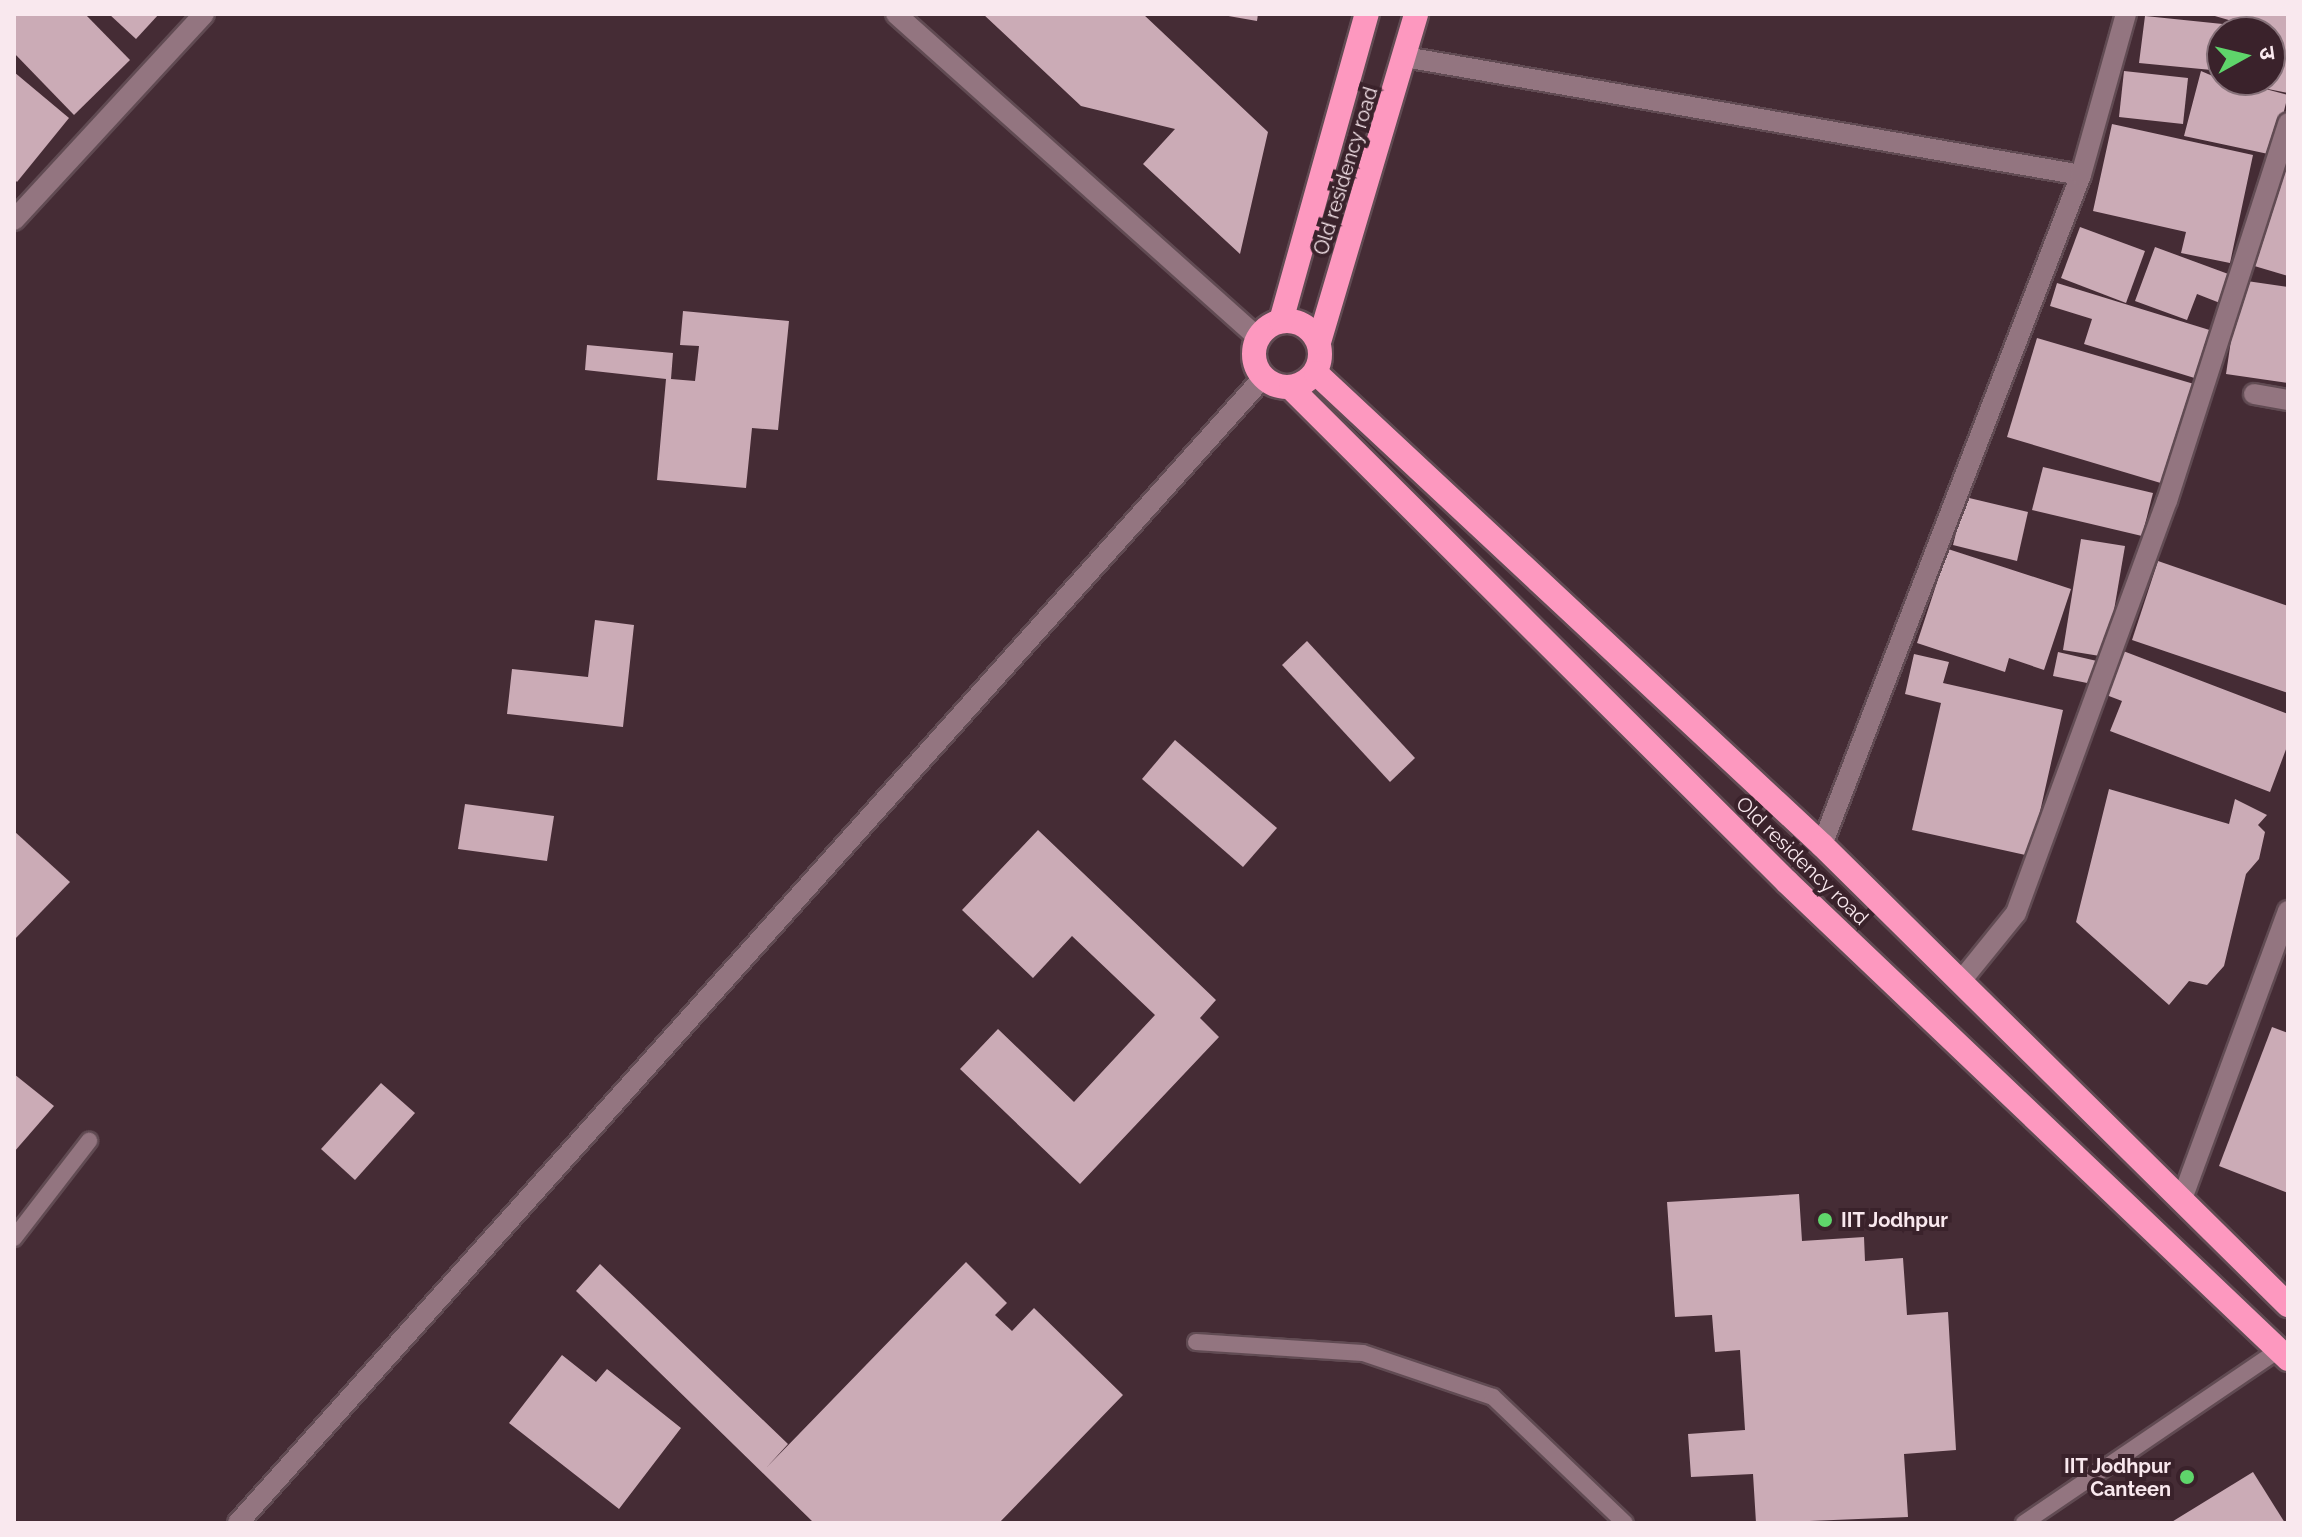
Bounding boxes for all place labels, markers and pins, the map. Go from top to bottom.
place label: IIT Jodhpur [1841,1208,1949,1232]
marker: IIT Jodhpur [1816,1211,1834,1229]
place label: IIT Jodhpur Canteen [2063,1454,2171,1501]
marker: IIT Jodhpur Canteen [2178,1468,2196,1486]

